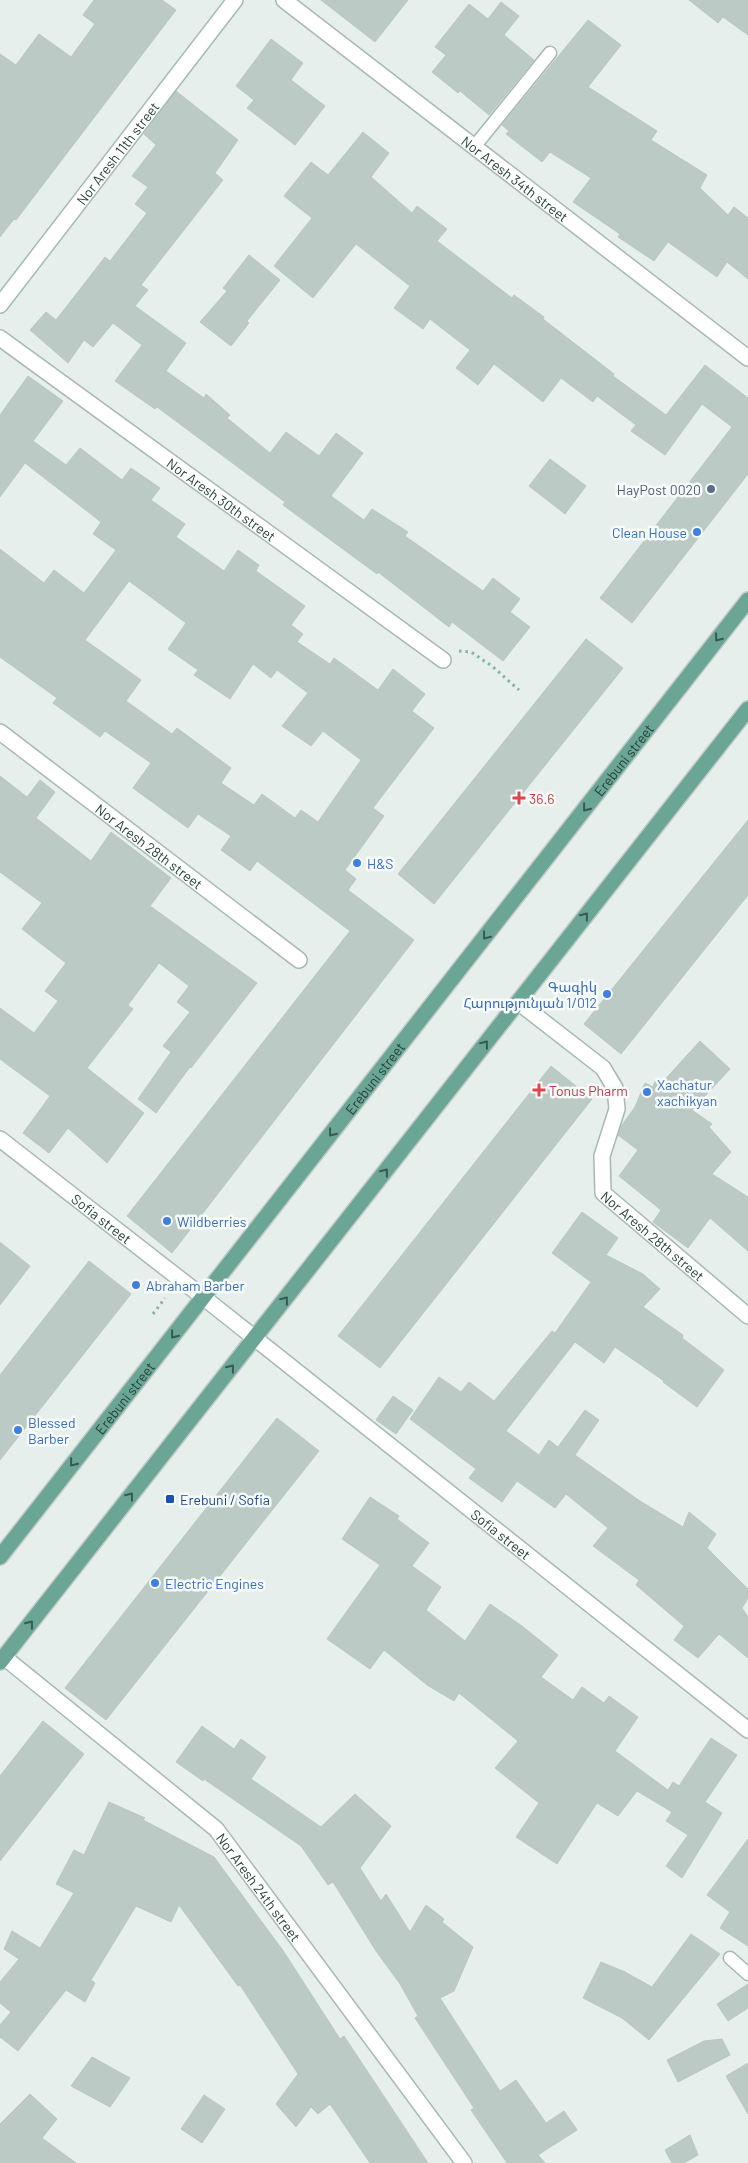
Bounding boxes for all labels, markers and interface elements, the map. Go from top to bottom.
street label: Nor Aresh 11th street [72,98,162,208]
street label: Nor Aresh 34th street [458,132,572,225]
street label: Nor Aresh 30th street [164,454,279,544]
place label: HayPost 0020 [617,481,701,498]
marker: HayPost 0020 [705,483,717,495]
place label: Clean House [612,524,687,541]
marker: Clean House [691,526,703,538]
one-way arrow [715,632,724,642]
street label: Erebuni street [590,720,657,799]
place label: 36.6 [529,790,555,807]
marker: 36.6 [513,792,525,804]
street label: Nor Aresh 28th street [93,800,206,892]
one-way arrow [583,802,591,811]
place label: H&S [367,855,394,872]
marker: H&S [351,857,363,869]
one-way arrow [580,913,588,922]
one-way arrow [483,930,491,939]
place label: Գագիկ Հարությունյան 1/012 [463,978,597,1011]
marker: Գագիկ Հարությունյան 1/012 [601,988,613,1000]
street label: Erebuni street [341,1038,408,1117]
one-way arrow [480,1041,488,1050]
place label: Xachatur xachikyan [657,1076,717,1109]
place label: Tonus Pharm [549,1082,628,1099]
marker: Tonus Pharm [533,1084,545,1096]
marker: Xachatur xachikyan [641,1086,653,1098]
one-way arrow [329,1127,338,1137]
one-way arrow [379,1169,387,1178]
street label: Nor Aresh 28th street [598,1187,708,1284]
street label: Sofia street [68,1190,135,1247]
place label: Wildberries [177,1213,247,1230]
marker: Wildberries [161,1215,173,1227]
place label: Abraham Barber [146,1277,245,1294]
marker: Abraham Barber [130,1279,142,1291]
one-way arrow [279,1297,287,1306]
one-way arrow [171,1329,179,1338]
street label: Erebuni street [91,1358,158,1437]
one-way arrow [225,1365,233,1374]
place label: Blessed Barber [28,1414,76,1447]
marker: Blessed Barber [12,1424,24,1436]
one-way arrow [71,1457,79,1466]
place label: Erebuni / Sofia [180,1491,270,1508]
one-way arrow [125,1493,133,1502]
marker: Erebuni / Sofia [164,1493,176,1505]
street label: Sofia street [468,1505,534,1563]
place label: Electric Engines [165,1575,264,1592]
marker: Electric Engines [149,1577,161,1589]
one-way arrow [24,1620,33,1630]
street label: Nor Aresh 24th street [213,1829,305,1944]

